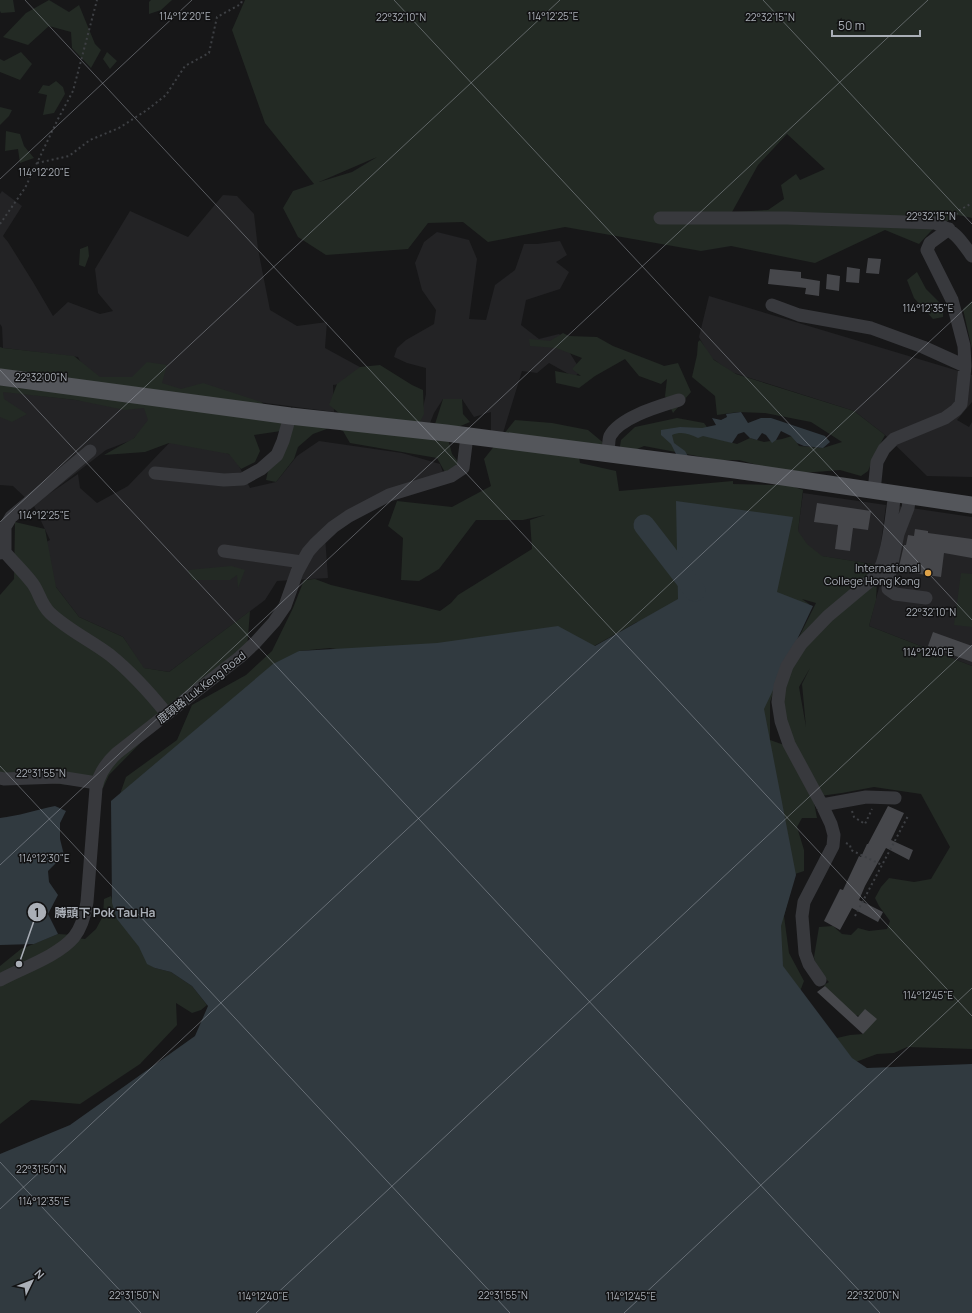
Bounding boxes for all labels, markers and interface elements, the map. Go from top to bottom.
text: 114°12'20"E [159,9,211,23]
text: 114°12'25"E [527,9,579,23]
text: 22°32'10"N [376,10,426,24]
text: 22°32'15"N [745,10,795,24]
scale bar [832,12,920,38]
text: 50 m [838,17,865,34]
text: 114°12'20"E [18,165,70,179]
text: 22°32'15"N [906,209,956,223]
text: 114°12'35"E [903,301,954,315]
text: 22°32'00"N [15,370,67,384]
text: 114°12'25"E [18,508,70,522]
place label: International College Hong Kong [824,560,920,588]
marker: International College Hong Kong [923,568,933,578]
text: 22°32'10"N [906,605,956,619]
text: 114°12'40"E [903,645,953,659]
street label: 鹿頸路 Luk Keng Road [154,648,248,726]
text: 22°31'55"N [16,766,66,780]
text: 114°12'30"E [18,851,70,865]
callout: 膊頭下 Pok Tau Ha [27,900,164,924]
text: 1 [34,904,40,921]
text: 膊頭下 Pok Tau Ha [54,904,156,921]
text: 114°12'45"E [903,988,953,1002]
text: 22°31'50"N [16,1162,66,1176]
text: 114°12'35"E [19,1194,70,1208]
north arrow [12,1261,52,1301]
text: N [31,1266,48,1282]
text: 22°31'50"N [109,1288,159,1302]
text: 22°31'55"N [478,1288,528,1302]
text: 22°32'00"N [847,1288,899,1302]
text: 114°12'40"E [238,1289,288,1303]
text: 114°12'45"E [606,1289,656,1303]

